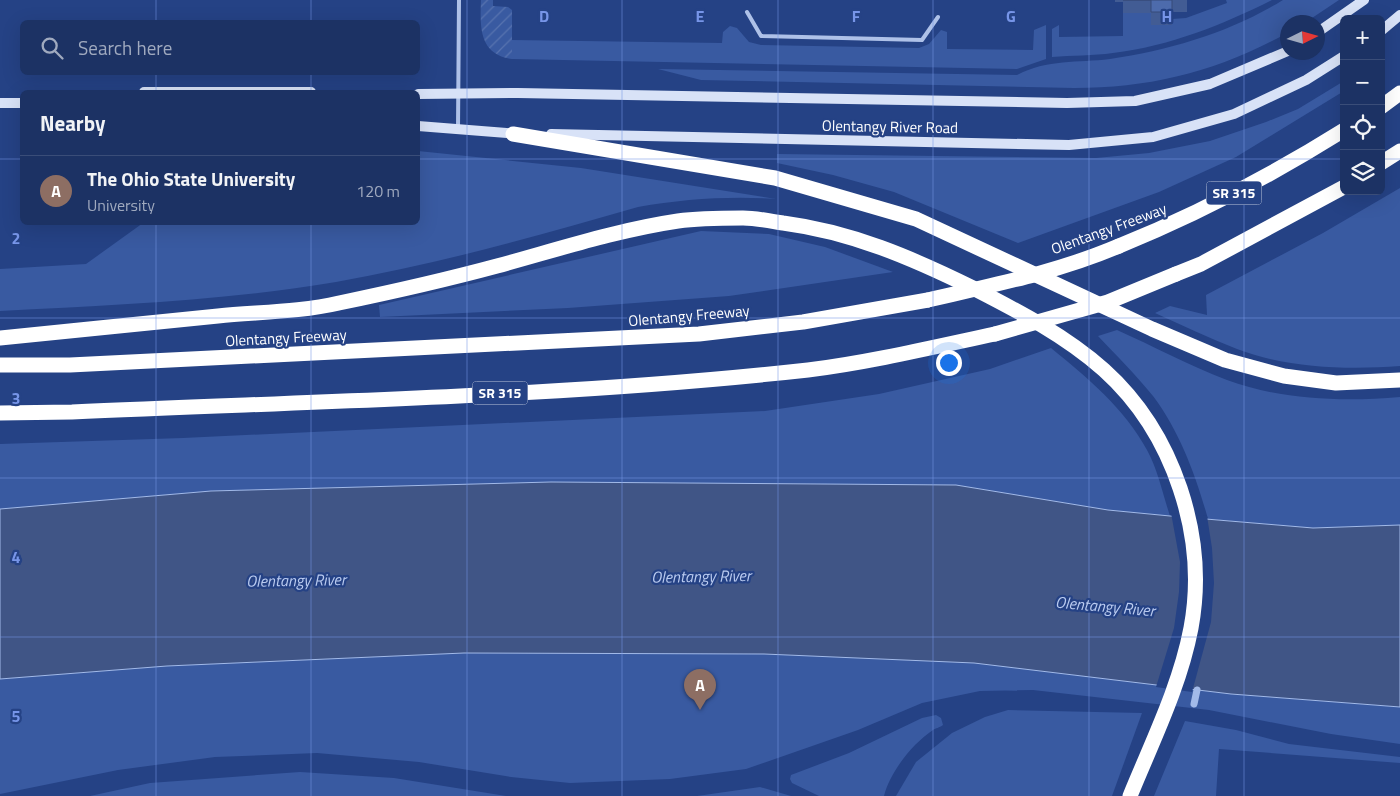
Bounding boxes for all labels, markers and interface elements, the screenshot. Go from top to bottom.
text: D [539,4,549,28]
text: E [696,4,705,28]
text: F [852,4,861,28]
text: G [1006,4,1016,28]
text: H [1162,4,1172,28]
north arrow [1280,15,1325,60]
map controls [1340,15,1385,195]
button: + [1340,15,1385,60]
search box [20,20,420,75]
text: Search here [78,33,172,62]
icon: search [38,34,66,62]
button: − [1340,60,1385,105]
button: locate [1340,105,1385,150]
text: Nearby [40,107,105,139]
street label: Olentangy River Road [822,114,958,139]
button: layers [1340,150,1385,195]
text: The Ohio State University [87,164,295,193]
text: A [51,179,61,203]
text: 120 m [356,179,400,203]
road number: SR 315 [1206,182,1262,204]
text: University [87,193,155,217]
street label: Olentangy Freeway [1048,197,1170,260]
text: 2 [12,226,20,250]
street label: Olentangy Freeway [627,299,751,332]
street label: Olentangy Freeway [225,323,347,352]
your location [936,350,962,376]
road number: SR 315 [472,382,528,404]
text: 3 [12,386,20,410]
text: 4 [12,545,21,569]
water label: Olentangy River [651,563,753,589]
water label: Olentangy River [246,567,348,593]
water label: Olentangy River [1054,590,1158,622]
pin: A [684,669,716,710]
text: 5 [12,704,21,728]

